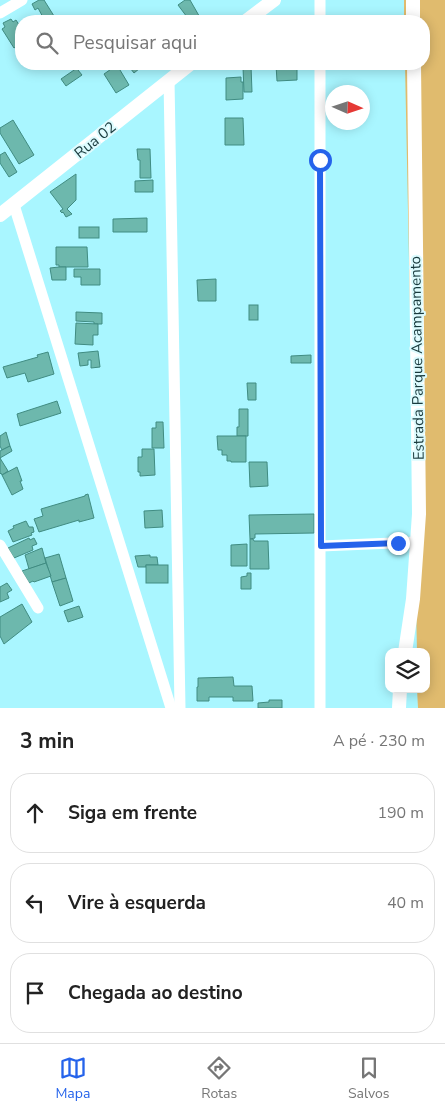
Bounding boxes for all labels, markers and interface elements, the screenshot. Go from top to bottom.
search box [15,15,430,70]
icon: search [33,29,61,57]
text: Pesquisar aqui [73,30,197,56]
north arrow [325,85,370,130]
street label: Rua 02 [70,117,120,163]
route start [309,149,332,172]
street label: Estrada Parque Acampamento [405,256,429,460]
route end [387,532,410,555]
map controls [385,648,430,693]
button: layers [385,648,430,693]
text: 3 min [20,727,74,755]
text: A pé · 230 m [333,730,425,752]
icon: ahead [21,799,49,827]
text: Siga em frente [68,800,197,826]
text: 190 m [377,802,424,824]
icon: left [21,889,49,917]
text: Vire à esquerda [68,890,206,916]
text: 40 m [387,892,424,914]
icon: arrive [21,979,49,1007]
text: Chegada ao destino [68,980,243,1006]
tab: Mapa [55,1054,90,1103]
tab: Rotas [201,1054,237,1103]
tab: Salvos [348,1054,390,1103]

